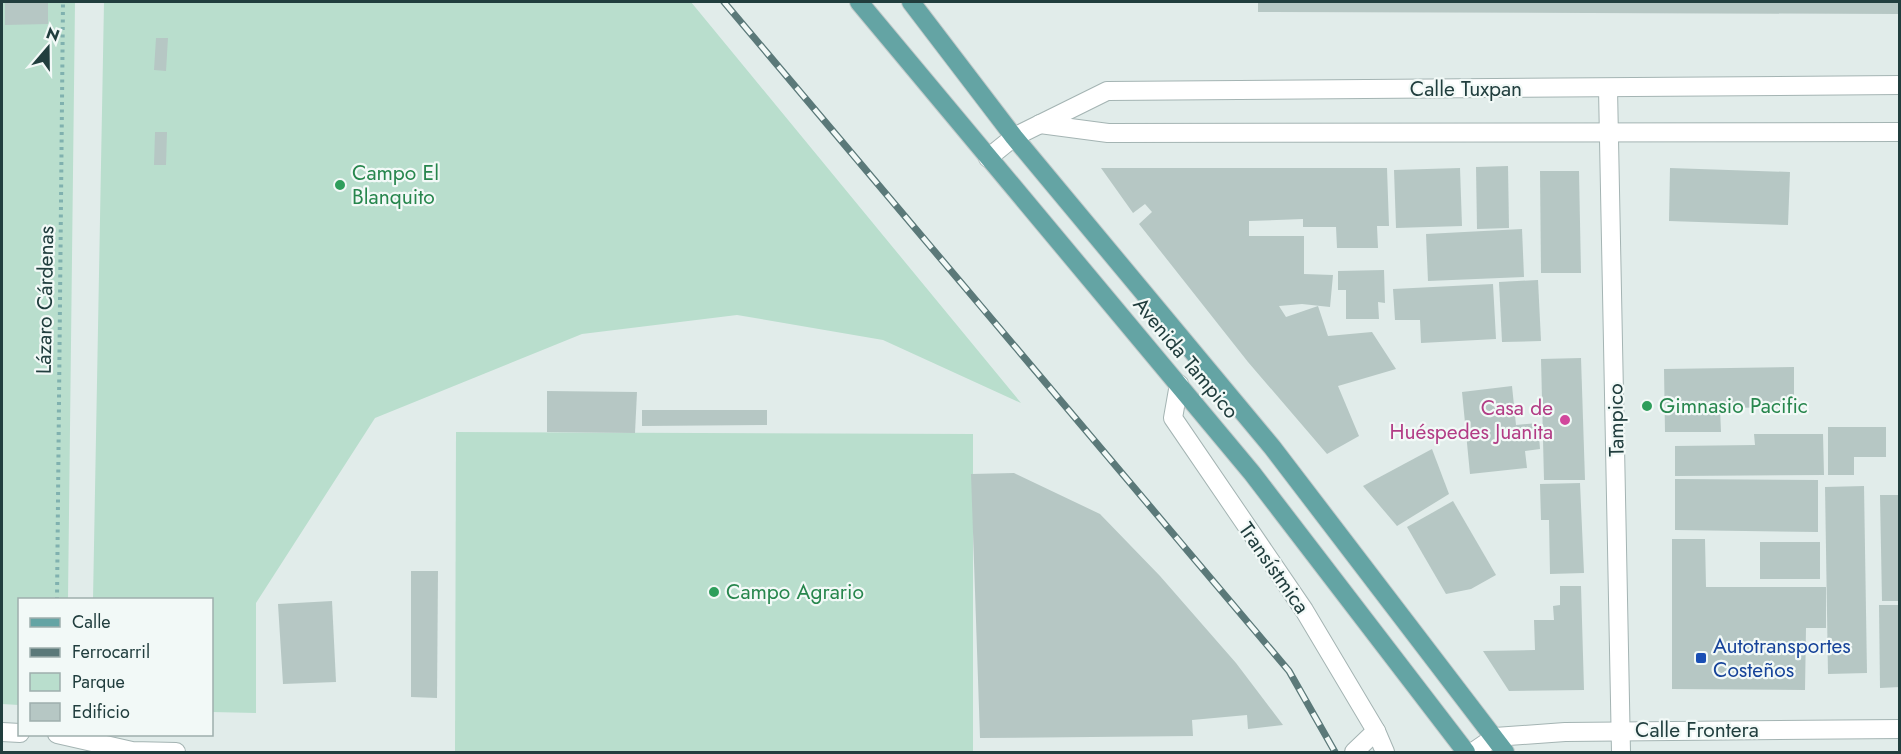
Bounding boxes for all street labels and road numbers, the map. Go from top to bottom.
street label: Calle Tuxpan [1410,74,1522,104]
street label: Lázaro Cárdenas [29,226,61,374]
street label: Avenida Tampico [1126,291,1246,425]
street label: Tampico [1600,383,1632,457]
street label: Transístmica [1231,516,1317,620]
street label: Calle Frontera [1635,715,1759,745]

